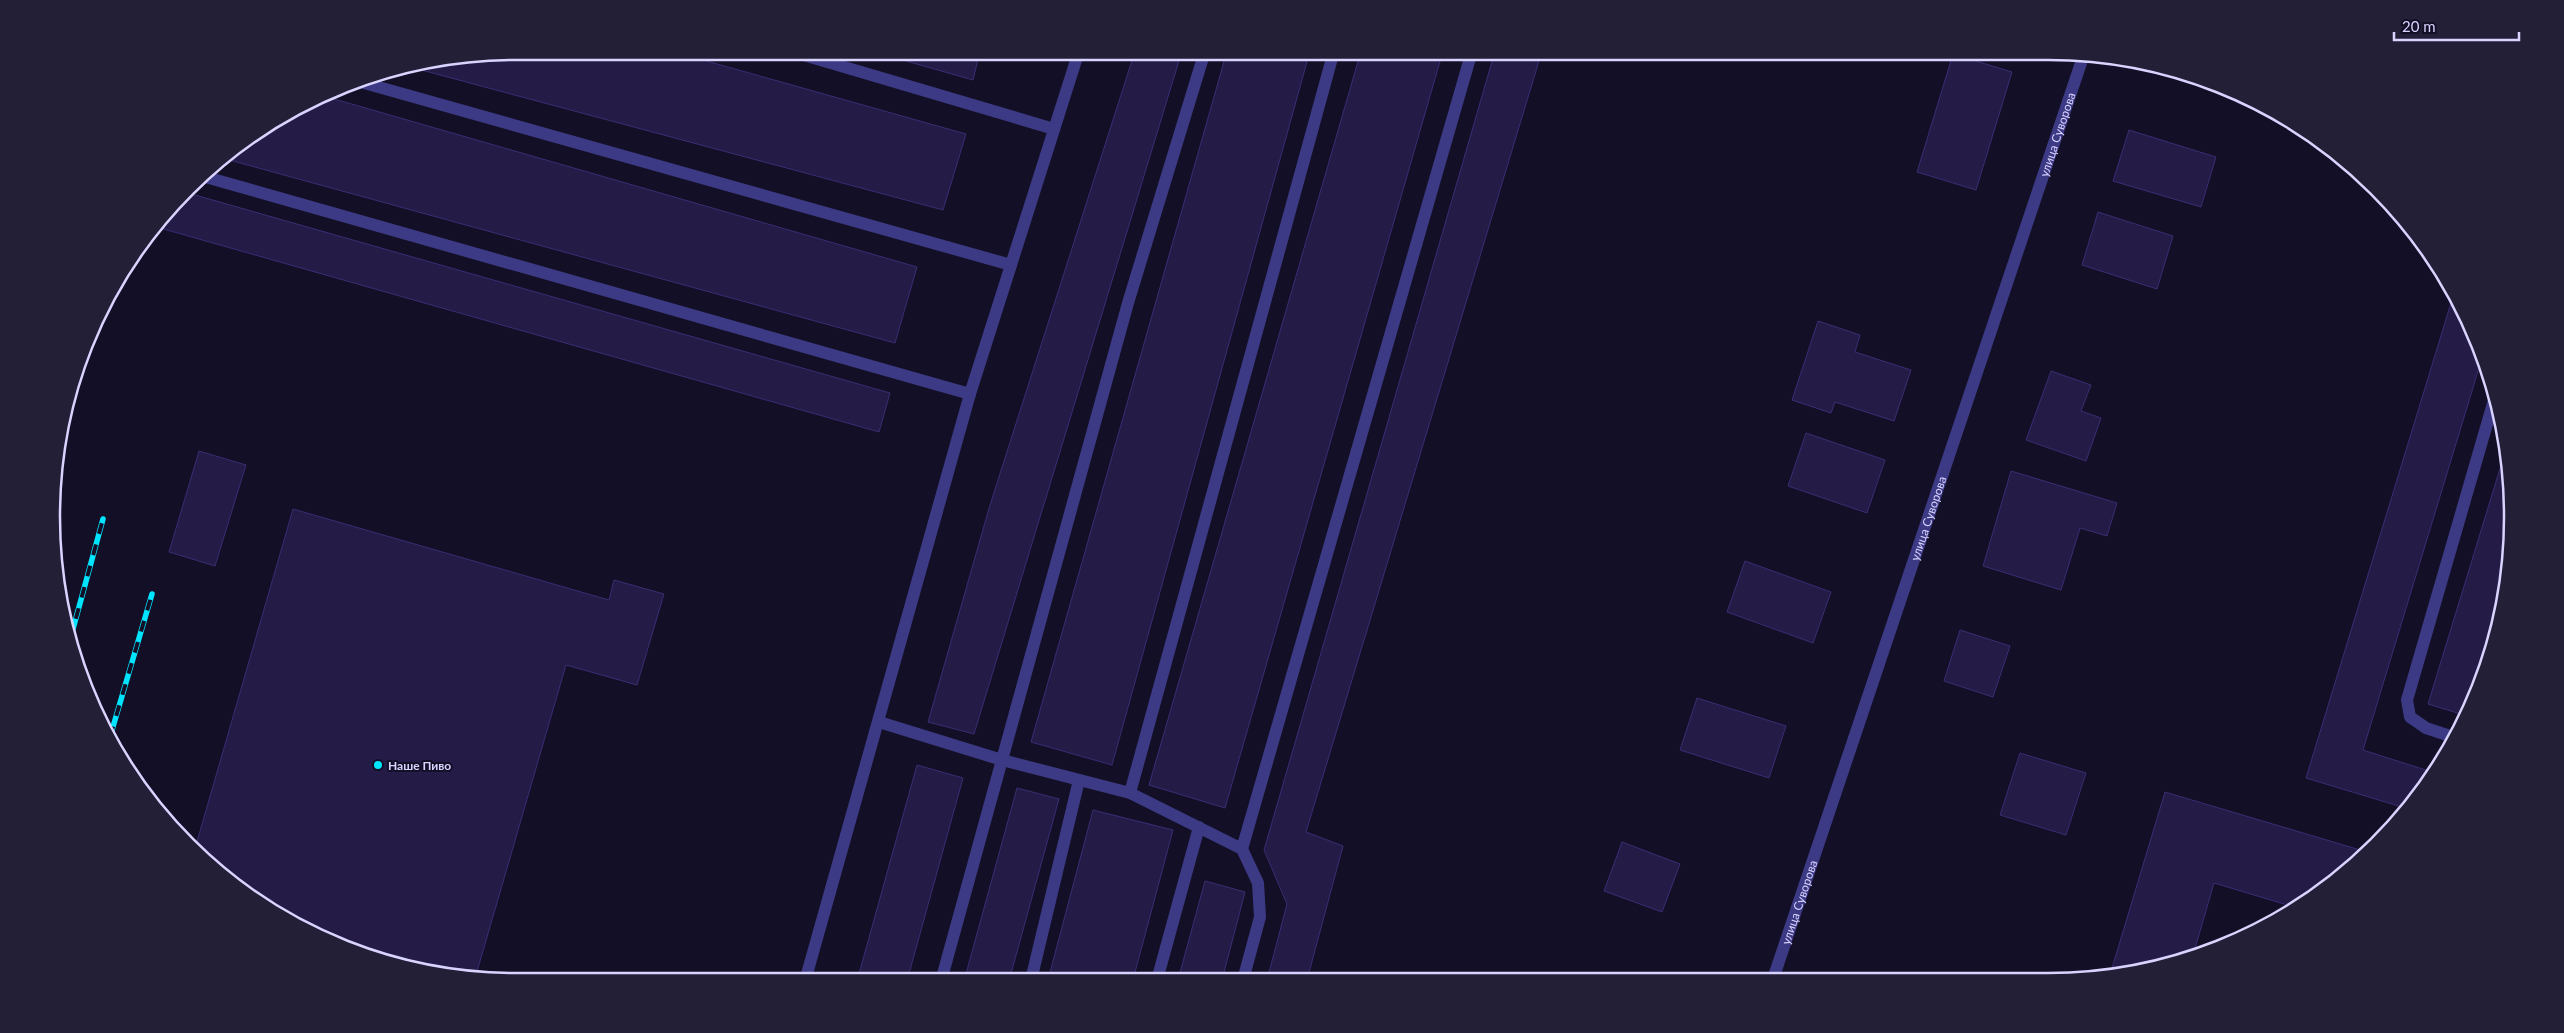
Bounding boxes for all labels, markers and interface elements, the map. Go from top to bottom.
scale bar [2394,10,2519,42]
text: 20 m [2402,17,2436,35]
street label: улица Суворова [2036,90,2078,179]
street label: улица Суворова [1907,474,1949,563]
place label: Наше Пиво [388,758,451,773]
marker: Наше Пиво [372,759,384,771]
street label: улица Суворова [1778,858,1820,946]

